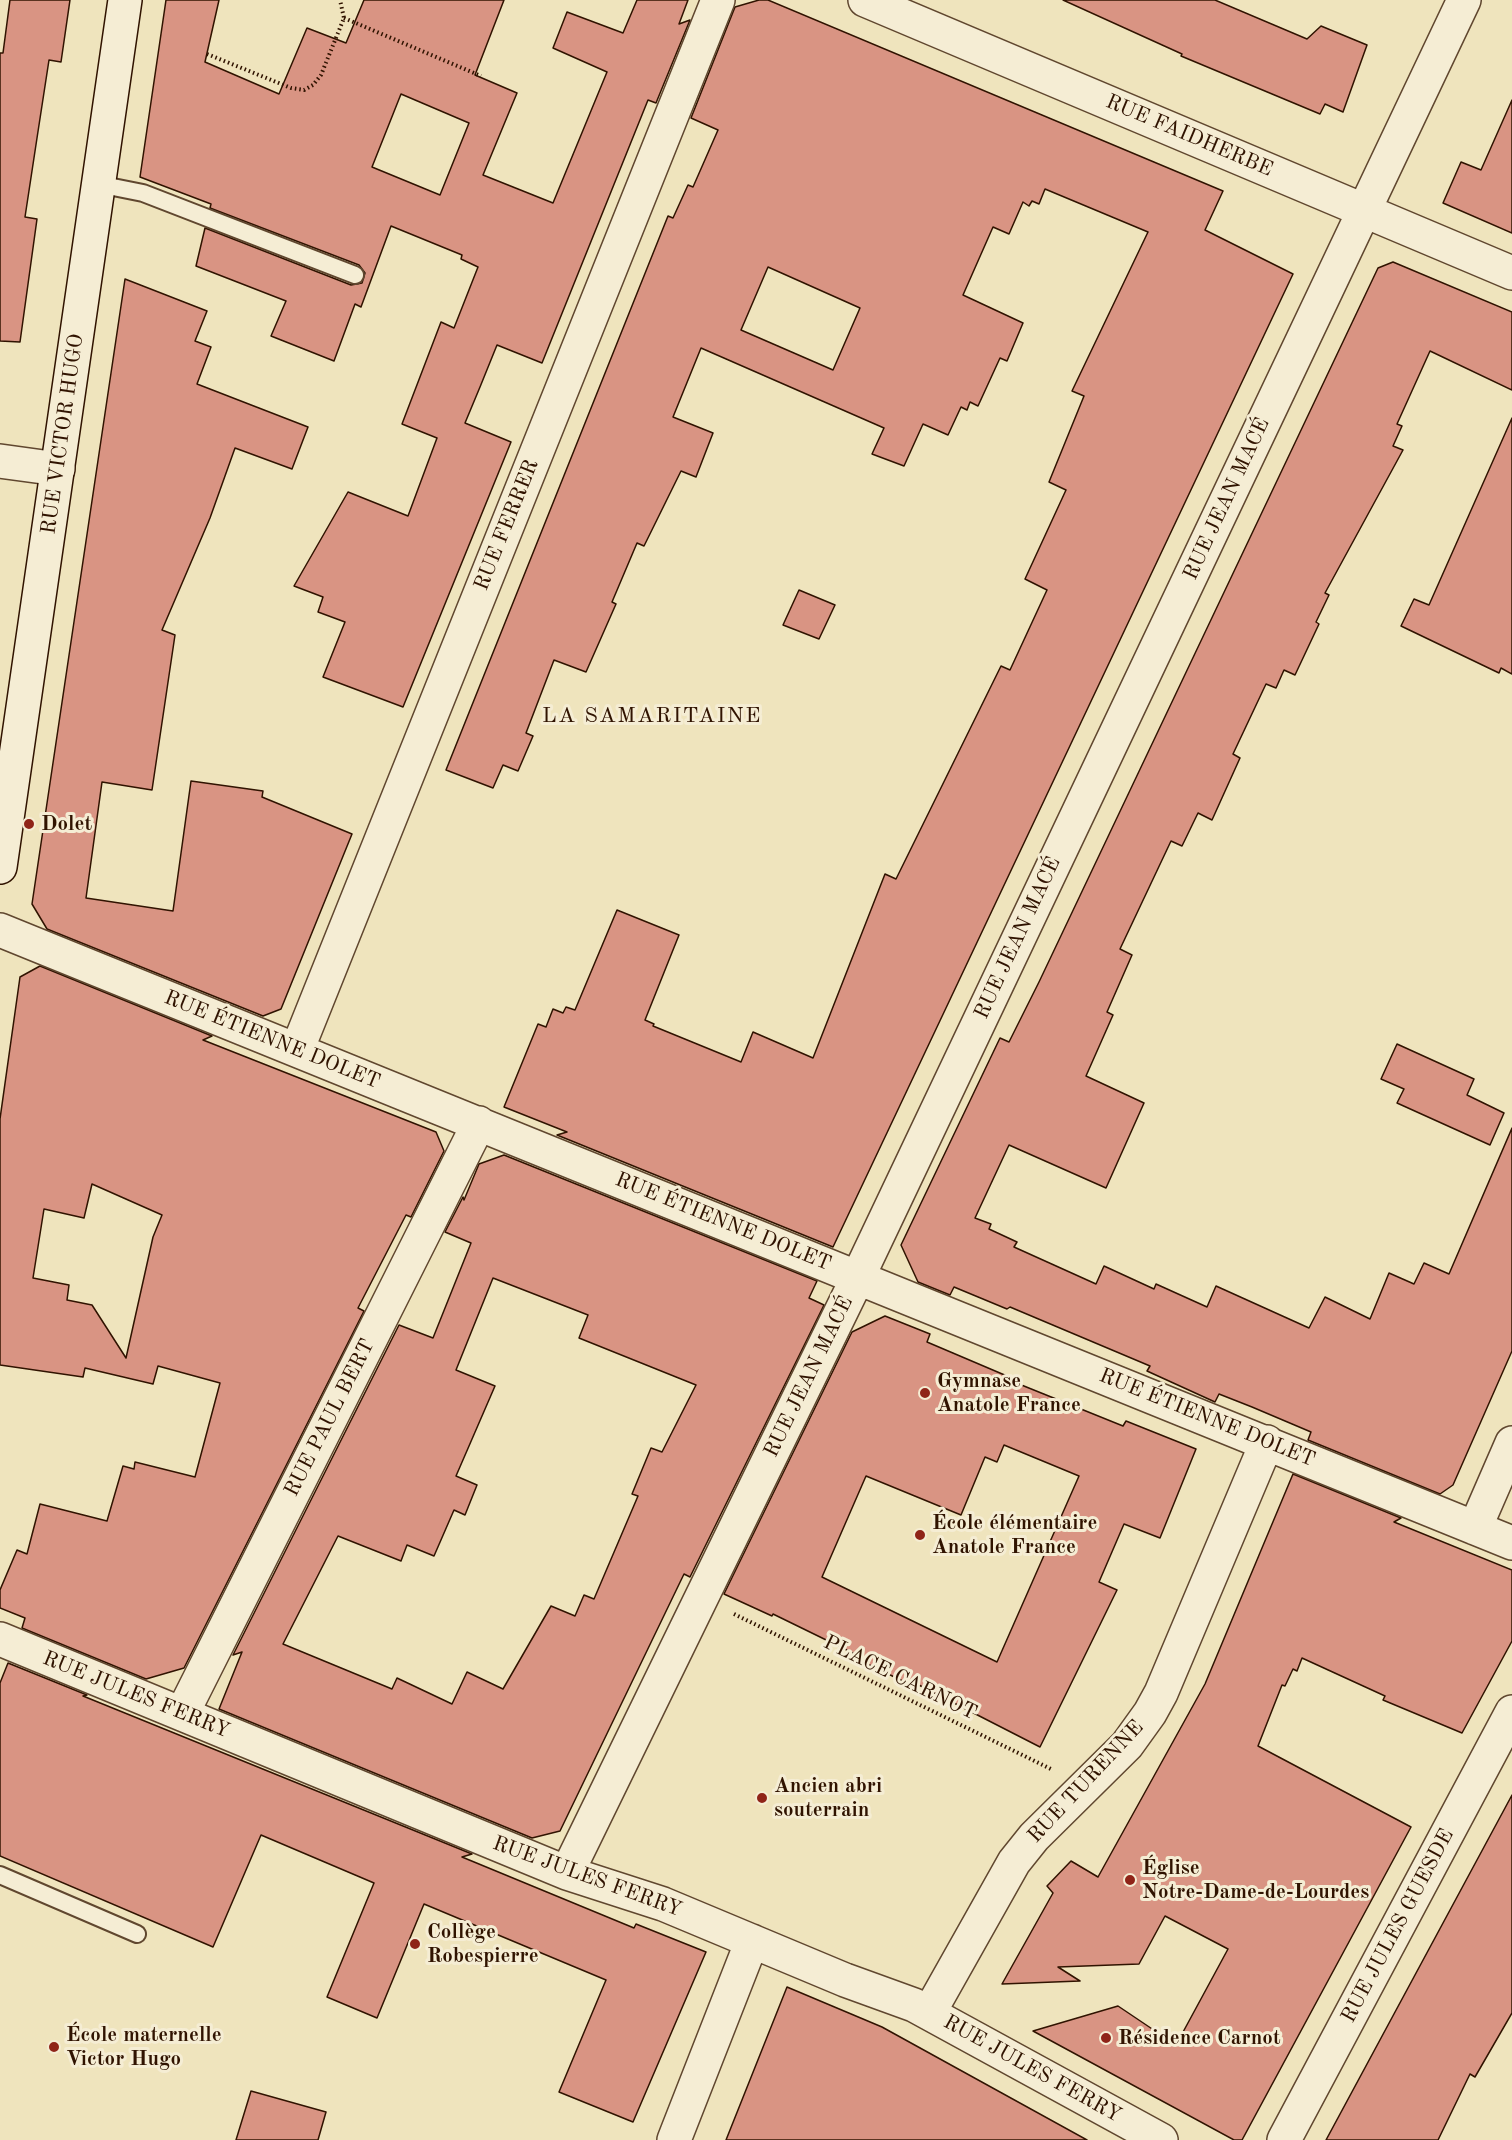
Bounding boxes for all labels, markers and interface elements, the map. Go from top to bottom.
street label: RUE FAIDHERBE [1102,89,1276,183]
street label: RUE VICTOR HUGO [36,332,90,536]
street label: RUE JEAN MACÉ [1178,414,1276,584]
street label: RUE FERRER [469,456,545,594]
district label: LA SAMARITAINE [542,703,762,729]
place label: Dolet [41,811,92,837]
marker: Dolet [22,817,36,831]
street label: RUE JEAN MACÉ [969,853,1067,1023]
street label: RUE ÉTIENNE DOLET [160,985,384,1095]
street label: RUE ÉTIENNE DOLET [611,1167,835,1277]
street label: RUE JEAN MACÉ [759,1292,859,1462]
street label: RUE PAUL BERT [279,1335,381,1501]
street label: RUE ÉTIENNE DOLET [1095,1363,1319,1473]
place label: Gymnase Anatole France [937,1368,1081,1418]
marker: Gymnase Anatole France [918,1386,932,1400]
place label: École élémentaire Anatole France [932,1510,1097,1560]
marker: École élémentaire Anatole France [913,1528,927,1542]
street label: PLACE CARNOT [819,1630,981,1726]
street label: RUE JULES FERRY [39,1646,233,1744]
street label: RUE TURENNE [1023,1715,1149,1849]
place label: Ancien abri souterrain [774,1773,882,1823]
marker: Ancien abri souterrain [755,1791,769,1805]
street label: RUE JULES GUESDE [1336,1825,1460,2027]
street label: RUE JULES FERRY [489,1831,685,1923]
place label: Église Notre-Dame-de-Lourdes [1142,1855,1369,1905]
marker: Église Notre-Dame-de-Lourdes [1123,1873,1137,1887]
place label: Collège Robespierre [427,1919,539,1969]
marker: Collège Robespierre [408,1937,422,1951]
street label: RUE JULES FERRY [939,2010,1125,2128]
place label: École maternelle Victor Hugo [66,2022,222,2072]
place label: Résidence Carnot [1118,2025,1281,2051]
marker: Résidence Carnot [1099,2031,1113,2045]
marker: École maternelle Victor Hugo [47,2040,61,2054]

